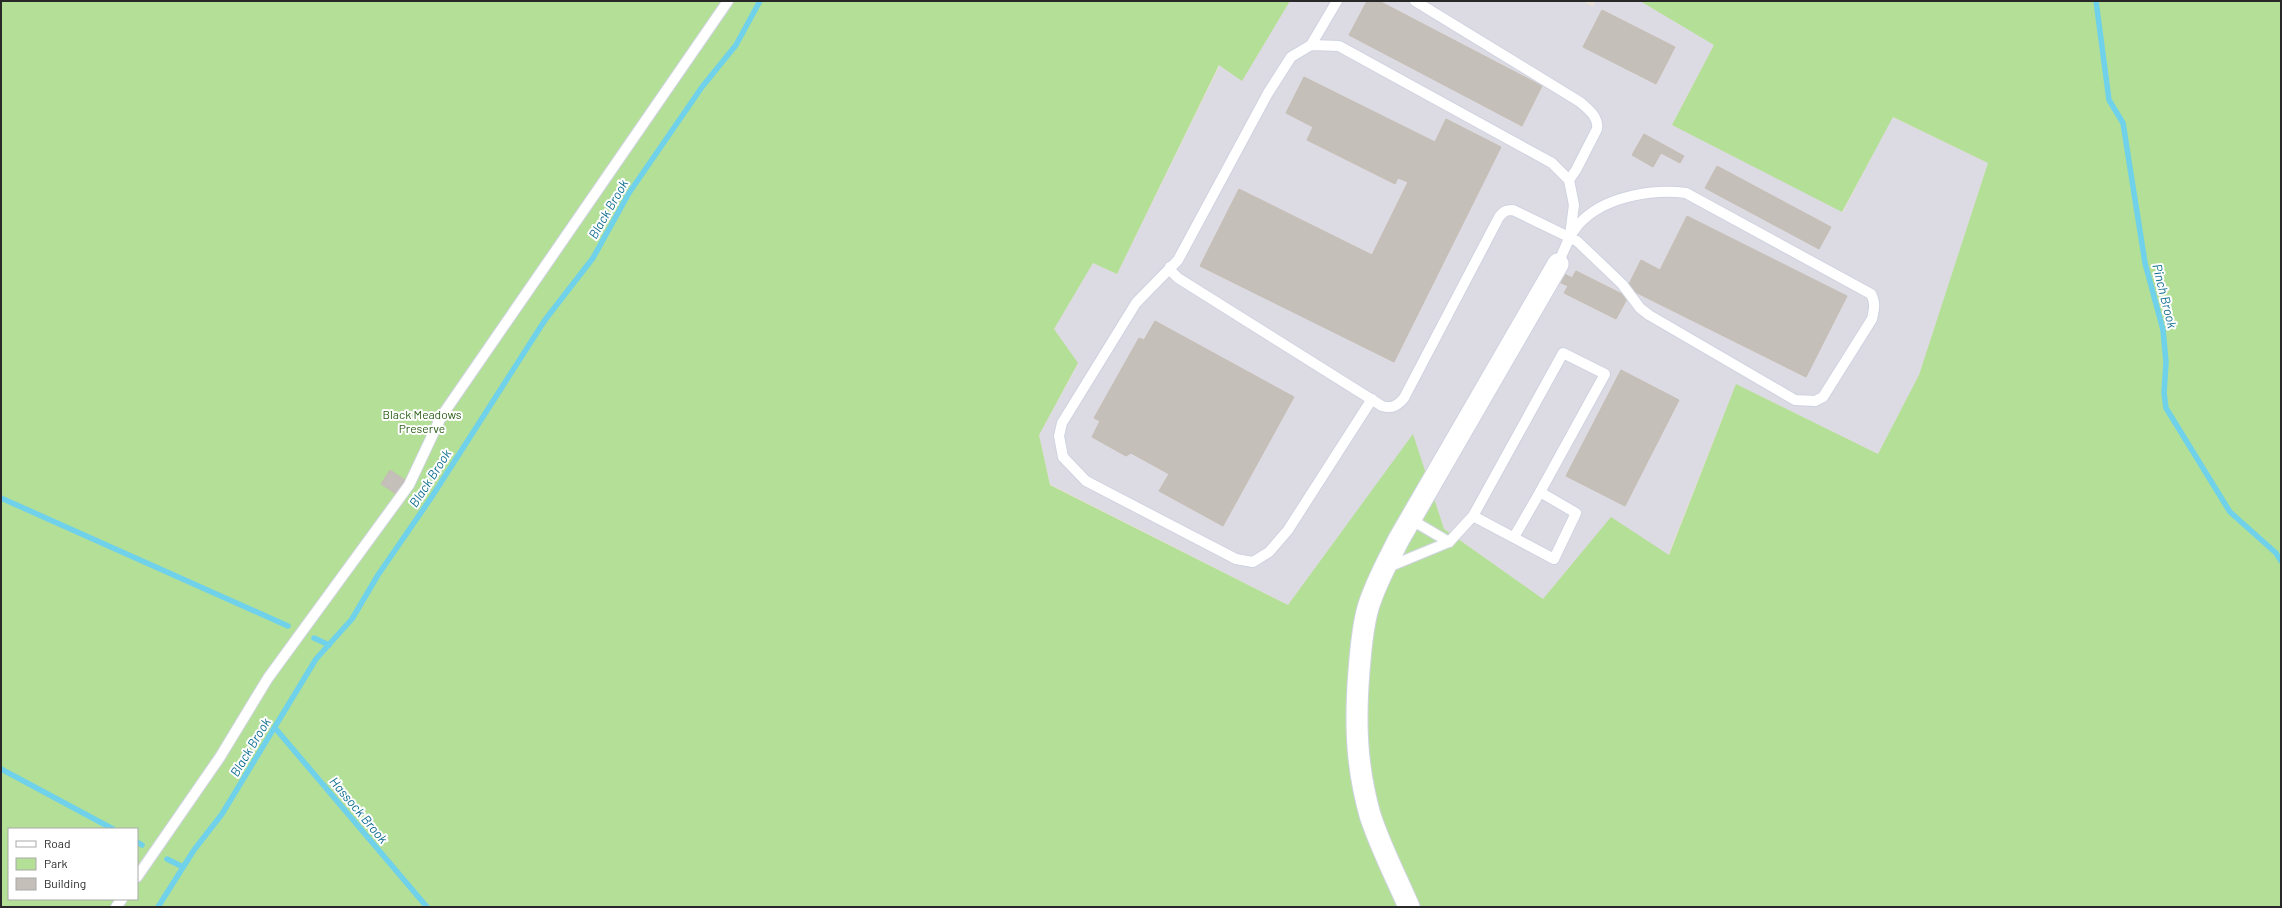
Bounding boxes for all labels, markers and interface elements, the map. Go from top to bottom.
water label: Black Brook [585,176,632,241]
water label: Pinch Brook [2149,262,2181,330]
park label: Black Meadows Preserve [382,407,462,435]
water label: Black Brook [405,446,455,510]
water label: Black Brook [226,714,274,779]
water label: Hassock Brook [327,774,392,847]
legend [8,828,138,900]
text: Road [44,836,71,850]
text: Park [44,856,68,870]
text: Building [44,876,86,890]

